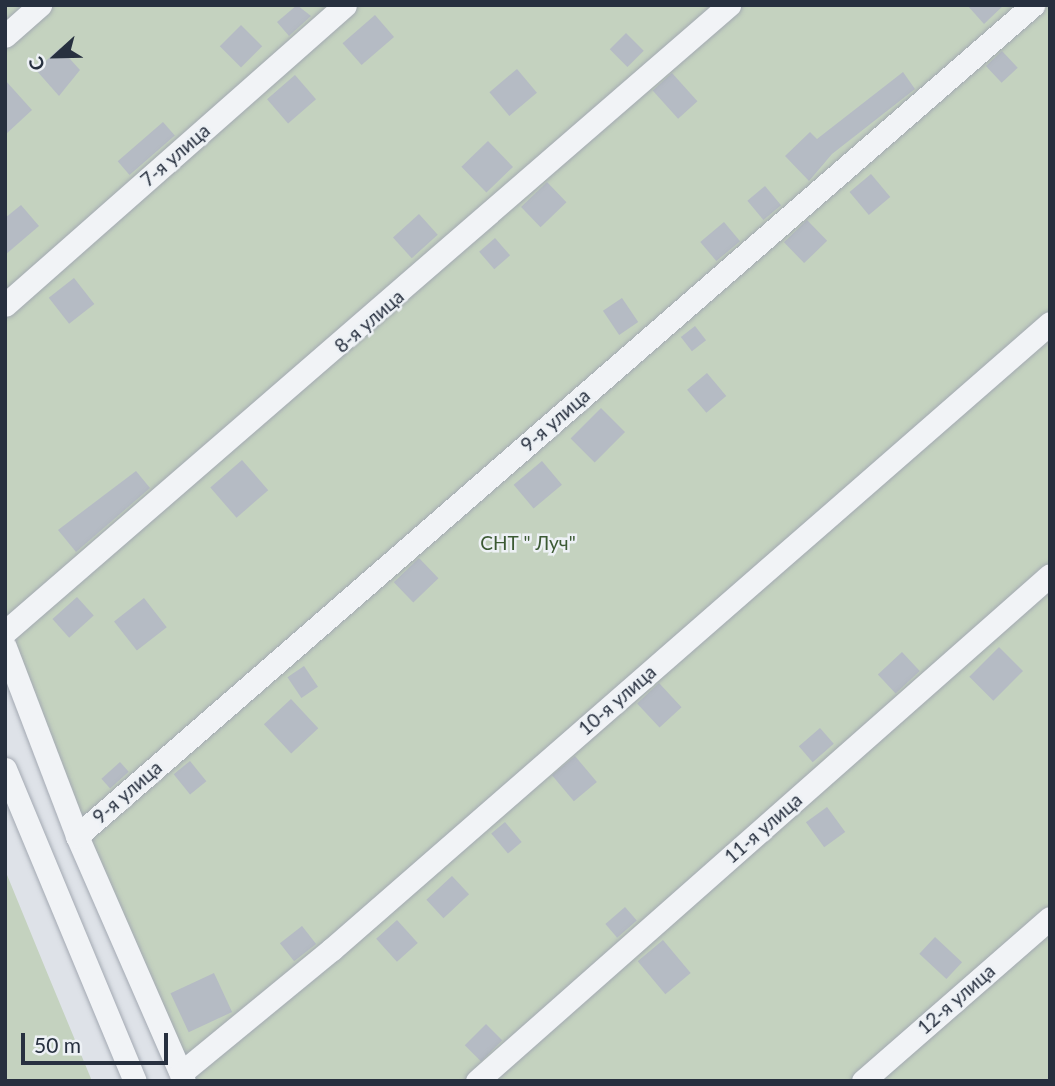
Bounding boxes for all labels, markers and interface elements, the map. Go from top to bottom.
north arrow [21,21,91,91]
text: С [23,54,49,74]
street label: 7-я улица [136,119,214,191]
street label: 8-я улица [330,285,408,357]
street label: 9-я улица [516,384,594,456]
park label: СНТ " Луч" [480,532,576,554]
street label: 10-я улица [574,660,660,740]
street label: 9-я улица [88,756,166,828]
street label: 11-я улица [720,788,806,868]
street label: 12-я улица [913,959,999,1039]
scale bar [24,1020,172,1064]
text: 50 m [34,1032,81,1057]

